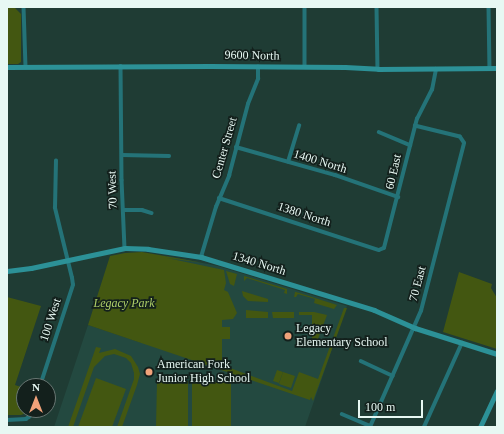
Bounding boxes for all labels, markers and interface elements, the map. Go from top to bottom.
street label: 9600 North [224,48,280,64]
street label: Center Street [209,116,241,180]
street label: 1400 North [292,147,348,177]
street label: 60 East [383,153,405,191]
street label: 70 West [105,170,121,210]
street label: 1380 North [276,200,332,230]
street label: 1340 North [231,249,287,279]
street label: 70 East [406,265,430,303]
street label: 100 West [37,297,65,343]
park label: Legacy Park [94,297,154,311]
place label: Legacy Elementary School [296,322,388,350]
marker: Legacy Elementary School [283,331,293,341]
place label: American Fork Junior High School [157,358,250,386]
marker: American Fork Junior High School [144,367,154,377]
north arrow [16,378,56,418]
text: N [32,381,40,393]
scale bar [360,392,425,418]
text: 100 m [365,400,395,414]

